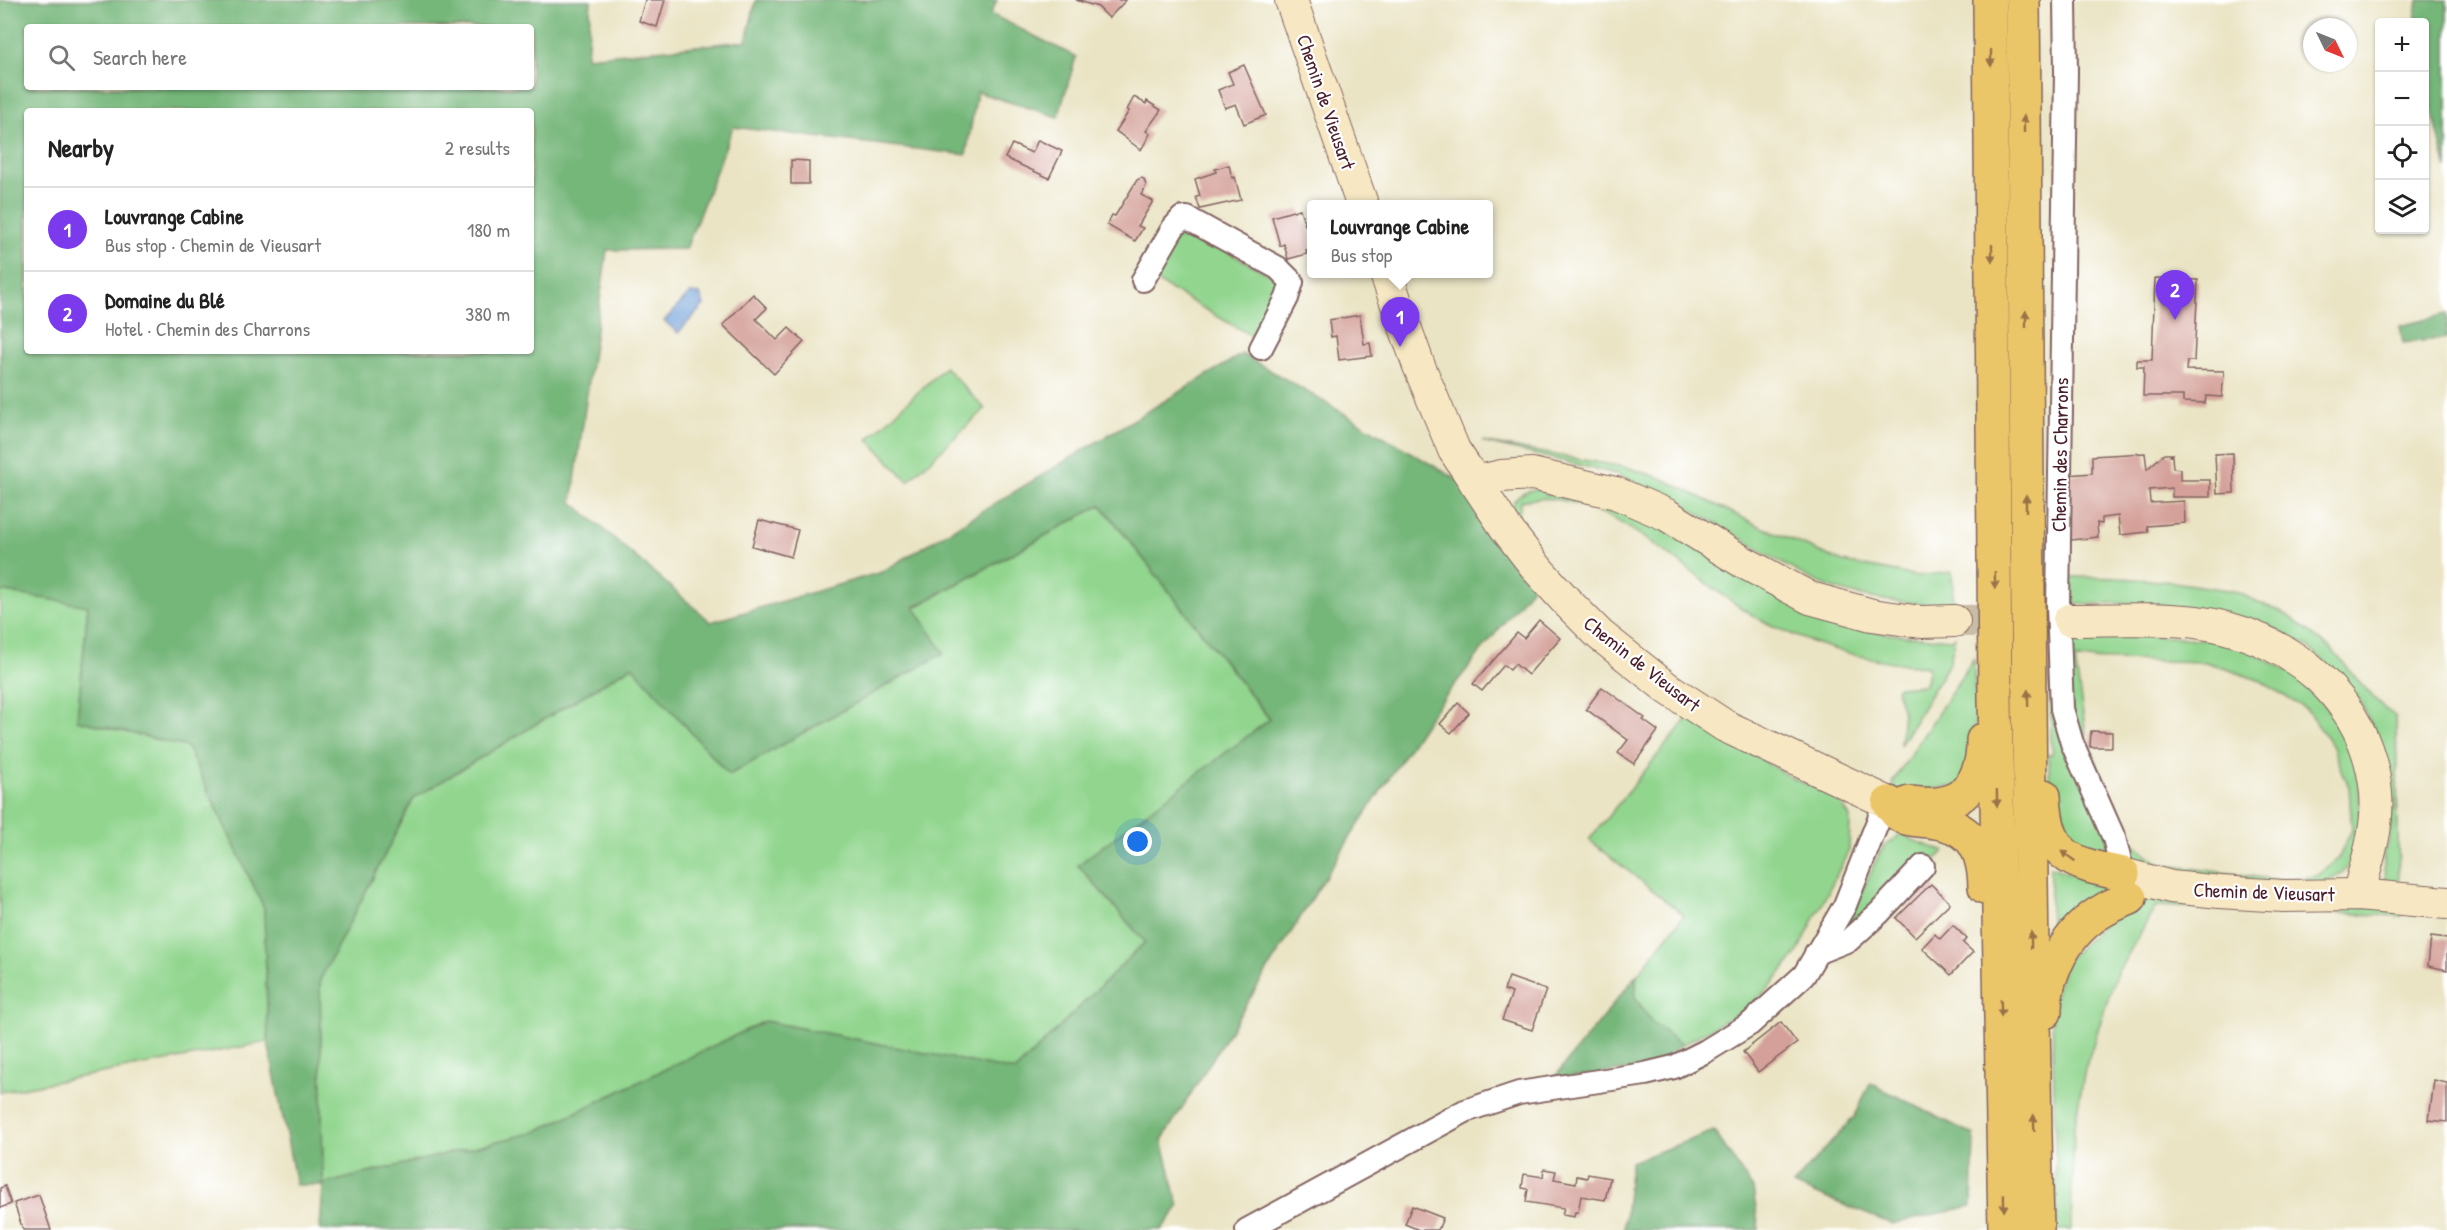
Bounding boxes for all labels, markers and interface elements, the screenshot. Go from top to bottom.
north arrow [2303,18,2357,72]
map controls [2375,18,2429,234]
button: + [2375,18,2429,72]
search box [24,24,534,90]
street label: Chemin de Vieusart [1291,31,1363,174]
icon: search [45,41,78,74]
text: Search here [93,42,187,72]
one-way arrow [1986,49,1995,68]
button: − [2375,72,2429,126]
one-way arrow [2020,115,2029,134]
button: locate [2375,126,2429,180]
text: Nearby [48,130,114,165]
text: 2 results [445,134,510,161]
button: layers [2375,180,2429,234]
popup [1307,200,1493,278]
text: Louvrange Cabine [105,201,244,231]
text: Louvrange Cabine [1331,211,1469,241]
text: 1 [64,216,71,243]
text: 180 m [467,216,510,243]
text: Bus stop · Chemin de Vieusart [105,231,321,258]
text: Bus stop [1331,241,1392,268]
one-way arrow [1987,244,1997,263]
pin: 2 [2156,270,2194,320]
text: Domaine du Blé [105,285,225,315]
pin: 1 [1380,298,1420,347]
text: 2 [63,300,72,327]
text: 380 m [465,300,510,327]
one-way arrow [2021,310,2031,329]
text: Hotel · Chemin des Charrons [105,315,310,342]
street label: Chemin des Charrons [2045,377,2074,532]
one-way arrow [2021,494,2031,513]
one-way arrow [1990,571,2000,590]
street label: Chemin de Vieusart [1578,610,1707,718]
one-way arrow [2023,689,2033,708]
one-way arrow [1992,789,2002,808]
your location [1123,827,1152,856]
one-way arrow [2061,850,2077,862]
street label: Chemin de Vieusart [2193,876,2336,907]
one-way arrow [2026,930,2036,949]
one-way arrow [1996,999,2006,1018]
one-way arrow [2029,1114,2038,1133]
one-way arrow [2000,1194,2009,1213]

